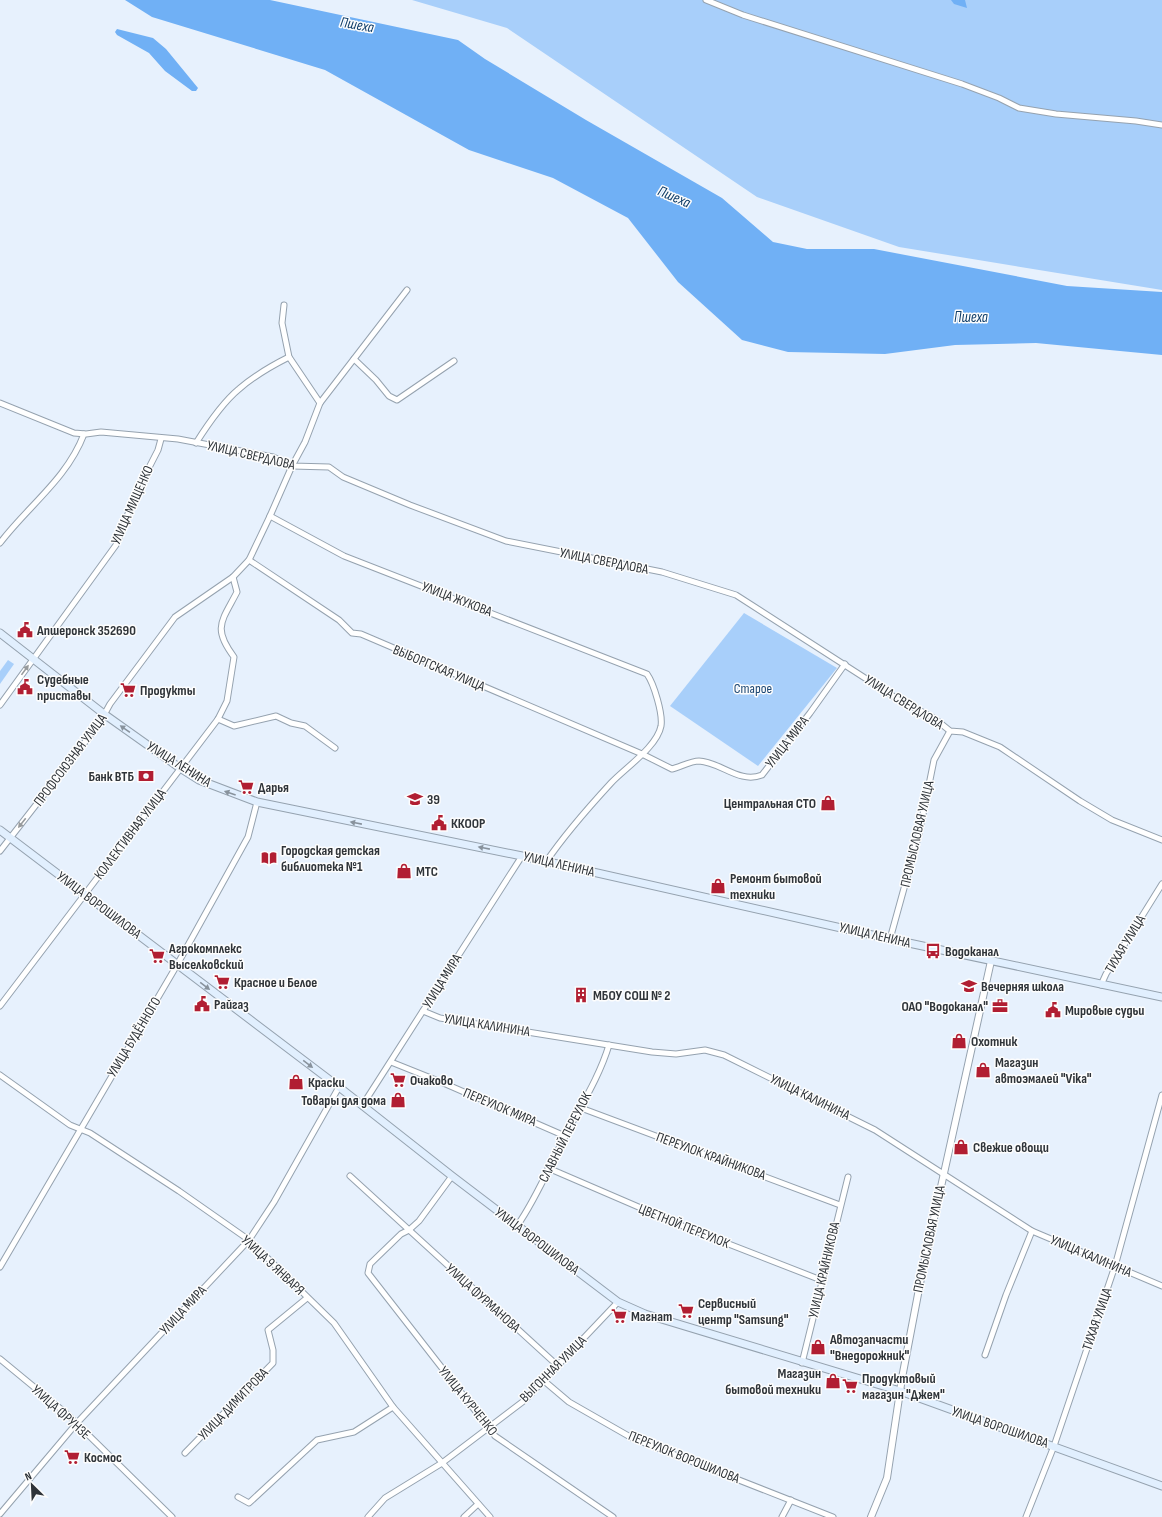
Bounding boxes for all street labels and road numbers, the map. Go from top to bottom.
street label: УЛИЦА СВЕРДЛОВА [205,437,298,474]
street label: УЛИЦА МИЩЕНКО [107,463,157,547]
street label: УЛИЦА СВЕРДЛОВА [558,544,651,578]
street label: УЛИЦА ЖУКОВА [419,578,496,621]
street label: ВЫБОРГСКАЯ УЛИЦА [390,641,488,695]
street label: УЛИЦА СВЕРДЛОВА [861,671,948,734]
street label: ПРОФСОЮЗНАЯ УЛИЦА [30,710,111,809]
street label: УЛИЦА МИРА [762,712,813,771]
street label: УЛИЦА ЛЕНИНА [144,738,215,791]
street label: ПРОМЫСЛОВАЯ УЛИЦА [896,778,938,889]
street label: КОЛЛЕКТИВНАЯ УЛИЦА [90,784,170,883]
street label: УЛИЦА ЛЕНИНА [522,848,597,881]
street label: УЛИЦА ВОРОШИЛОВА [53,868,145,943]
street label: ТИХАЯ УЛИЦА [1101,911,1150,976]
street label: УЛИЦА ЛЕНИНА [838,919,913,952]
street label: УЛИЦА МИРА [419,950,466,1011]
street label: УЛИЦА БУДЁННОГО [103,994,165,1080]
street label: УЛИЦА КАЛИНИНА [443,1010,532,1040]
street label: УЛИЦА КАЛИНИНА [767,1070,854,1124]
street label: ПЕРЕУЛОК МИРА [461,1084,540,1130]
street label: СЛАВНЫЙ ПЕРЕУЛОК [535,1088,595,1185]
street label: ПЕРЕУЛОК КРАЙНИКОВА [654,1128,769,1184]
street label: ПРОМЫСЛОВАЯ УЛИЦА [909,1183,949,1294]
street label: ЦВЕТНОЙ ПЕРЕУЛОК [636,1200,733,1252]
street label: УЛИЦА ВОРОШИЛОВА [491,1204,583,1279]
street label: УЛИЦА КРАЙНИКОВА [805,1219,844,1320]
street label: УЛИЦА 9 ЯНВАРЯ [238,1231,308,1299]
street label: УЛИЦА КАЛИНИНА [1048,1231,1135,1281]
street label: УЛИЦА ФУРМАНОВА [442,1260,525,1337]
street label: УЛИЦА МИРА [156,1281,211,1338]
street label: ТИХАЯ УЛИЦА [1078,1285,1116,1352]
street label: ВЫГОННАЯ УЛИЦА [516,1331,591,1406]
street label: УЛИЦА КУРЧЕНКО [435,1363,501,1439]
street label: УЛИЦА ДИМИТРОВА [194,1364,272,1444]
street label: УЛИЦА ФРУНЗЕ [28,1381,94,1443]
street label: УЛИЦА ВОРОШИЛОВА [949,1402,1052,1452]
street label: ПЕРЕУЛОК ВОРОШИЛОВА [626,1427,743,1487]

